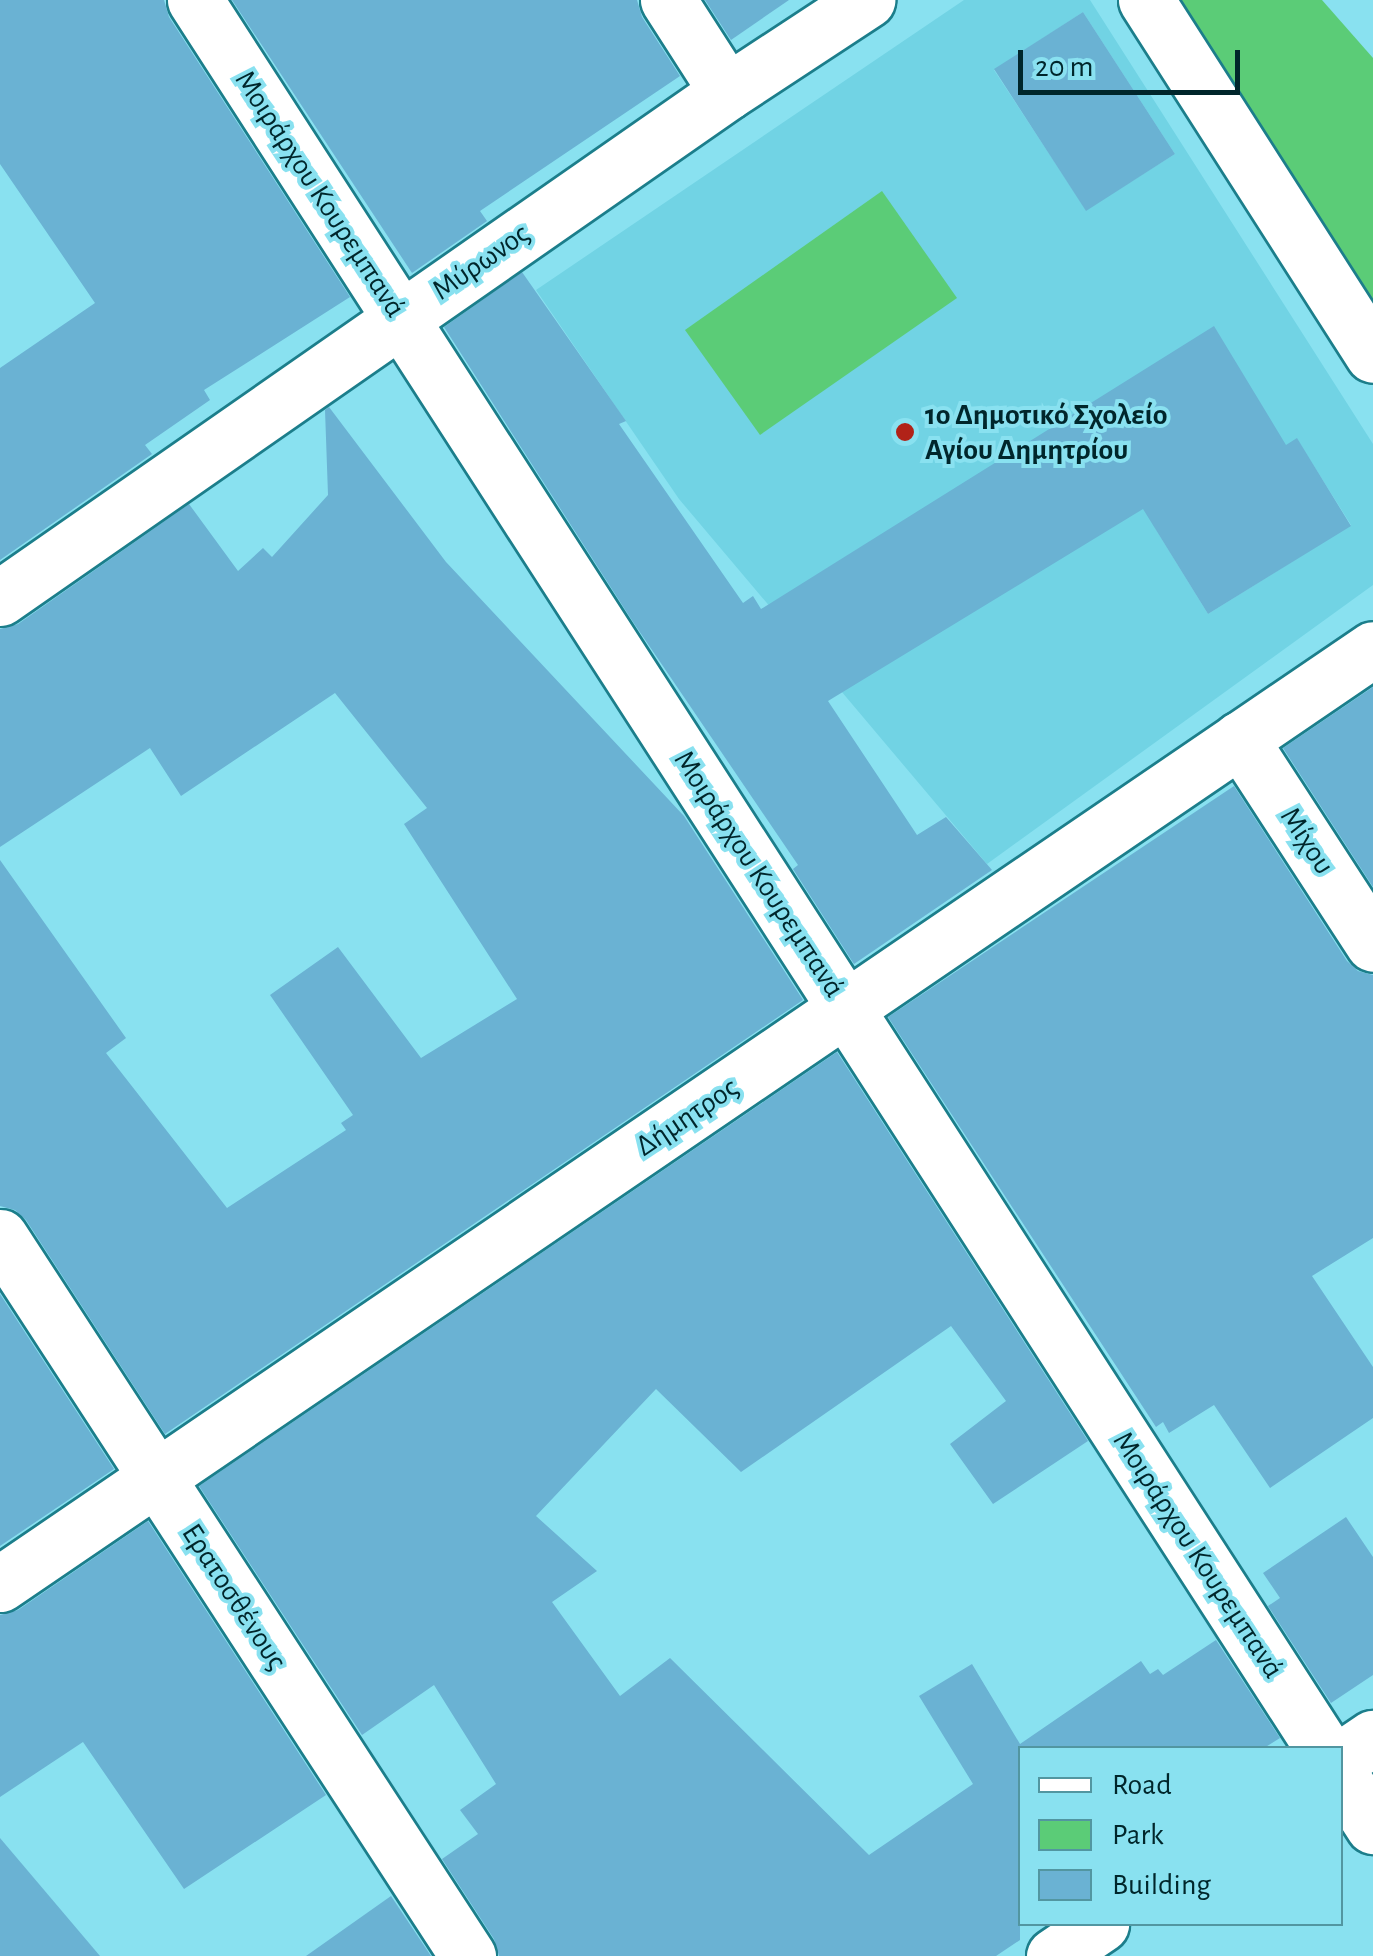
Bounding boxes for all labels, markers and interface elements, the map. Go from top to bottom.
scale bar [1023,30,1246,92]
text: 20 m [1035,52,1093,82]
street label: Μοιράρχου Κουρεμπανά [227,64,413,324]
street label: Μύρωνος [425,216,537,308]
place label: 1ο Δημοτικό Σχολείο Αγίου Δημητρίου [925,397,1167,468]
marker: 1ο Δημοτικό Σχολείο Αγίου Δημητρίου [894,421,916,443]
street label: Μοιράρχου Κουρεμπανά [666,744,852,1004]
street label: Μίχου [1272,801,1342,881]
street label: Δήμητρος [629,1070,745,1164]
street label: Μοιράρχου Κουρεμπανά [1105,1425,1291,1685]
street label: Ερατοσθένους [173,1517,295,1677]
legend [1018,1746,1343,1926]
text: Road [1112,1770,1172,1800]
text: Park [1112,1820,1164,1850]
text: Building [1112,1870,1211,1900]

